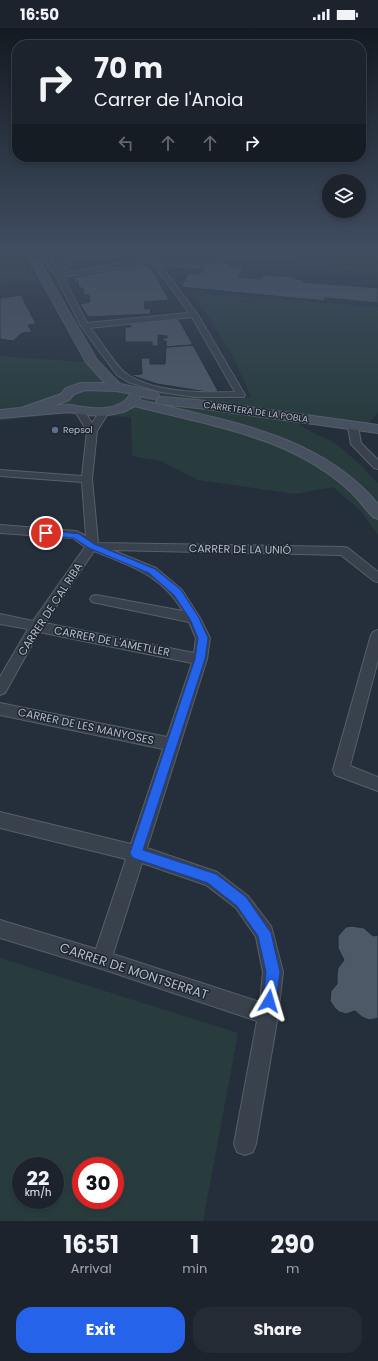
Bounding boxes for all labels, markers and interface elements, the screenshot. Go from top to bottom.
text: 16:50 [20,4,59,25]
text: 70 m [94,49,163,88]
icon: right [28,56,80,108]
text: Carrer de l'Anoia [94,87,243,112]
icon: left [115,132,137,154]
icon: ahead [157,132,179,154]
icon: ahead [199,132,221,154]
icon: right [241,132,263,154]
map controls [322,174,366,218]
button: layers [322,174,366,218]
street label: CARRETERA DE LA POBLA [203,399,309,425]
place label: Repsol [63,424,93,436]
marker: Repsol [50,425,60,435]
pin [29,516,63,550]
icon: arrive [35,522,57,544]
street label: CARRER DE LA UNIÓ [189,540,292,558]
street label: CARRER DE CAL RIBA [14,559,86,659]
street label: CARRER DE L'AMETLLER [53,622,172,660]
street label: CARRER DE LES MANYOSES [16,704,156,748]
street label: CARRER DE MONTSERRAT [57,938,211,1004]
position arrow [248,980,290,1022]
speed limit sign: 30 [72,1157,124,1209]
text: 22 [27,1164,49,1192]
text: km/h [25,1185,51,1200]
text: 16:51 [63,1228,119,1261]
text: 1 [190,1228,199,1261]
text: 290 [271,1228,315,1261]
text: Arrival [71,1259,112,1278]
text: min [182,1259,207,1278]
text: m [286,1259,299,1278]
button: Exit [16,1307,185,1353]
button: Share [193,1307,362,1353]

